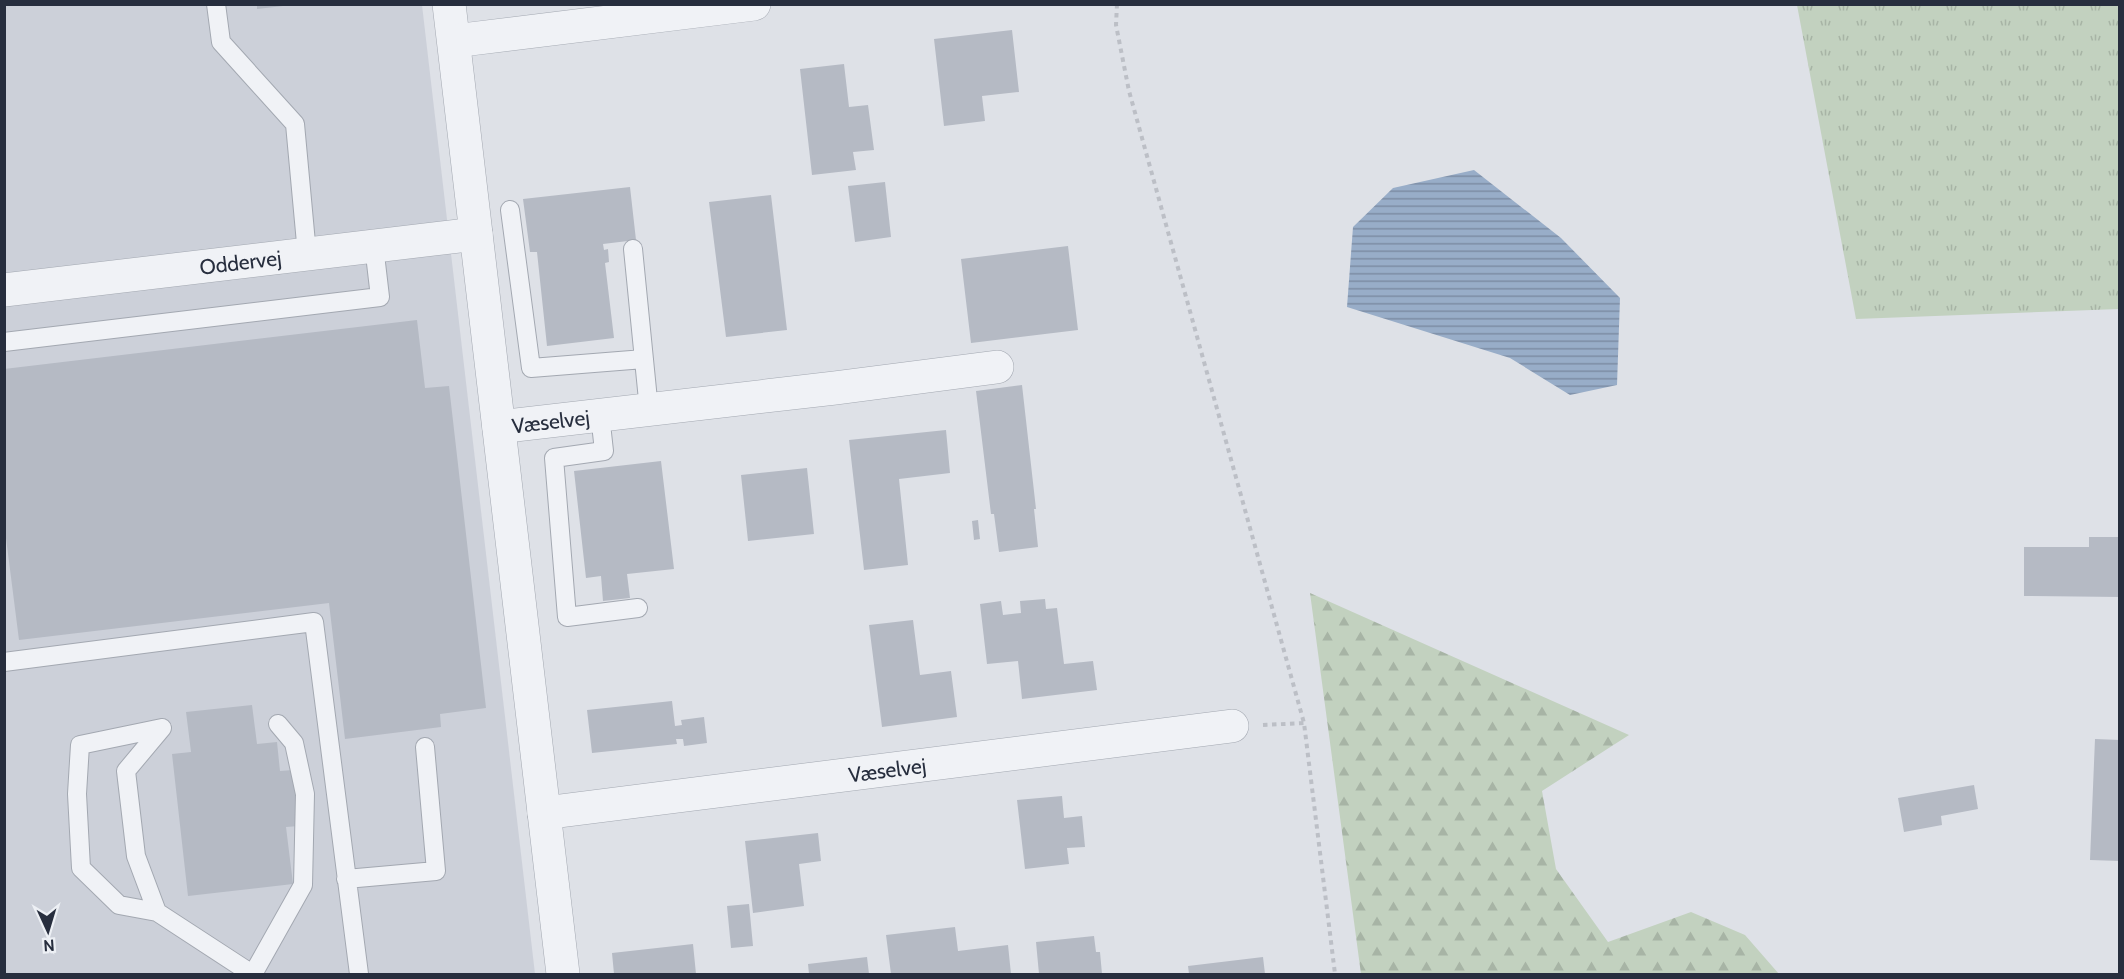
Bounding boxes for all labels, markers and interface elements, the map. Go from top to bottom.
street label: Oddervej [198,245,283,279]
street label: Væselvej [510,404,591,438]
street label: Væselvej [847,752,928,787]
north arrow [18,901,78,961]
text: N [43,936,55,955]

